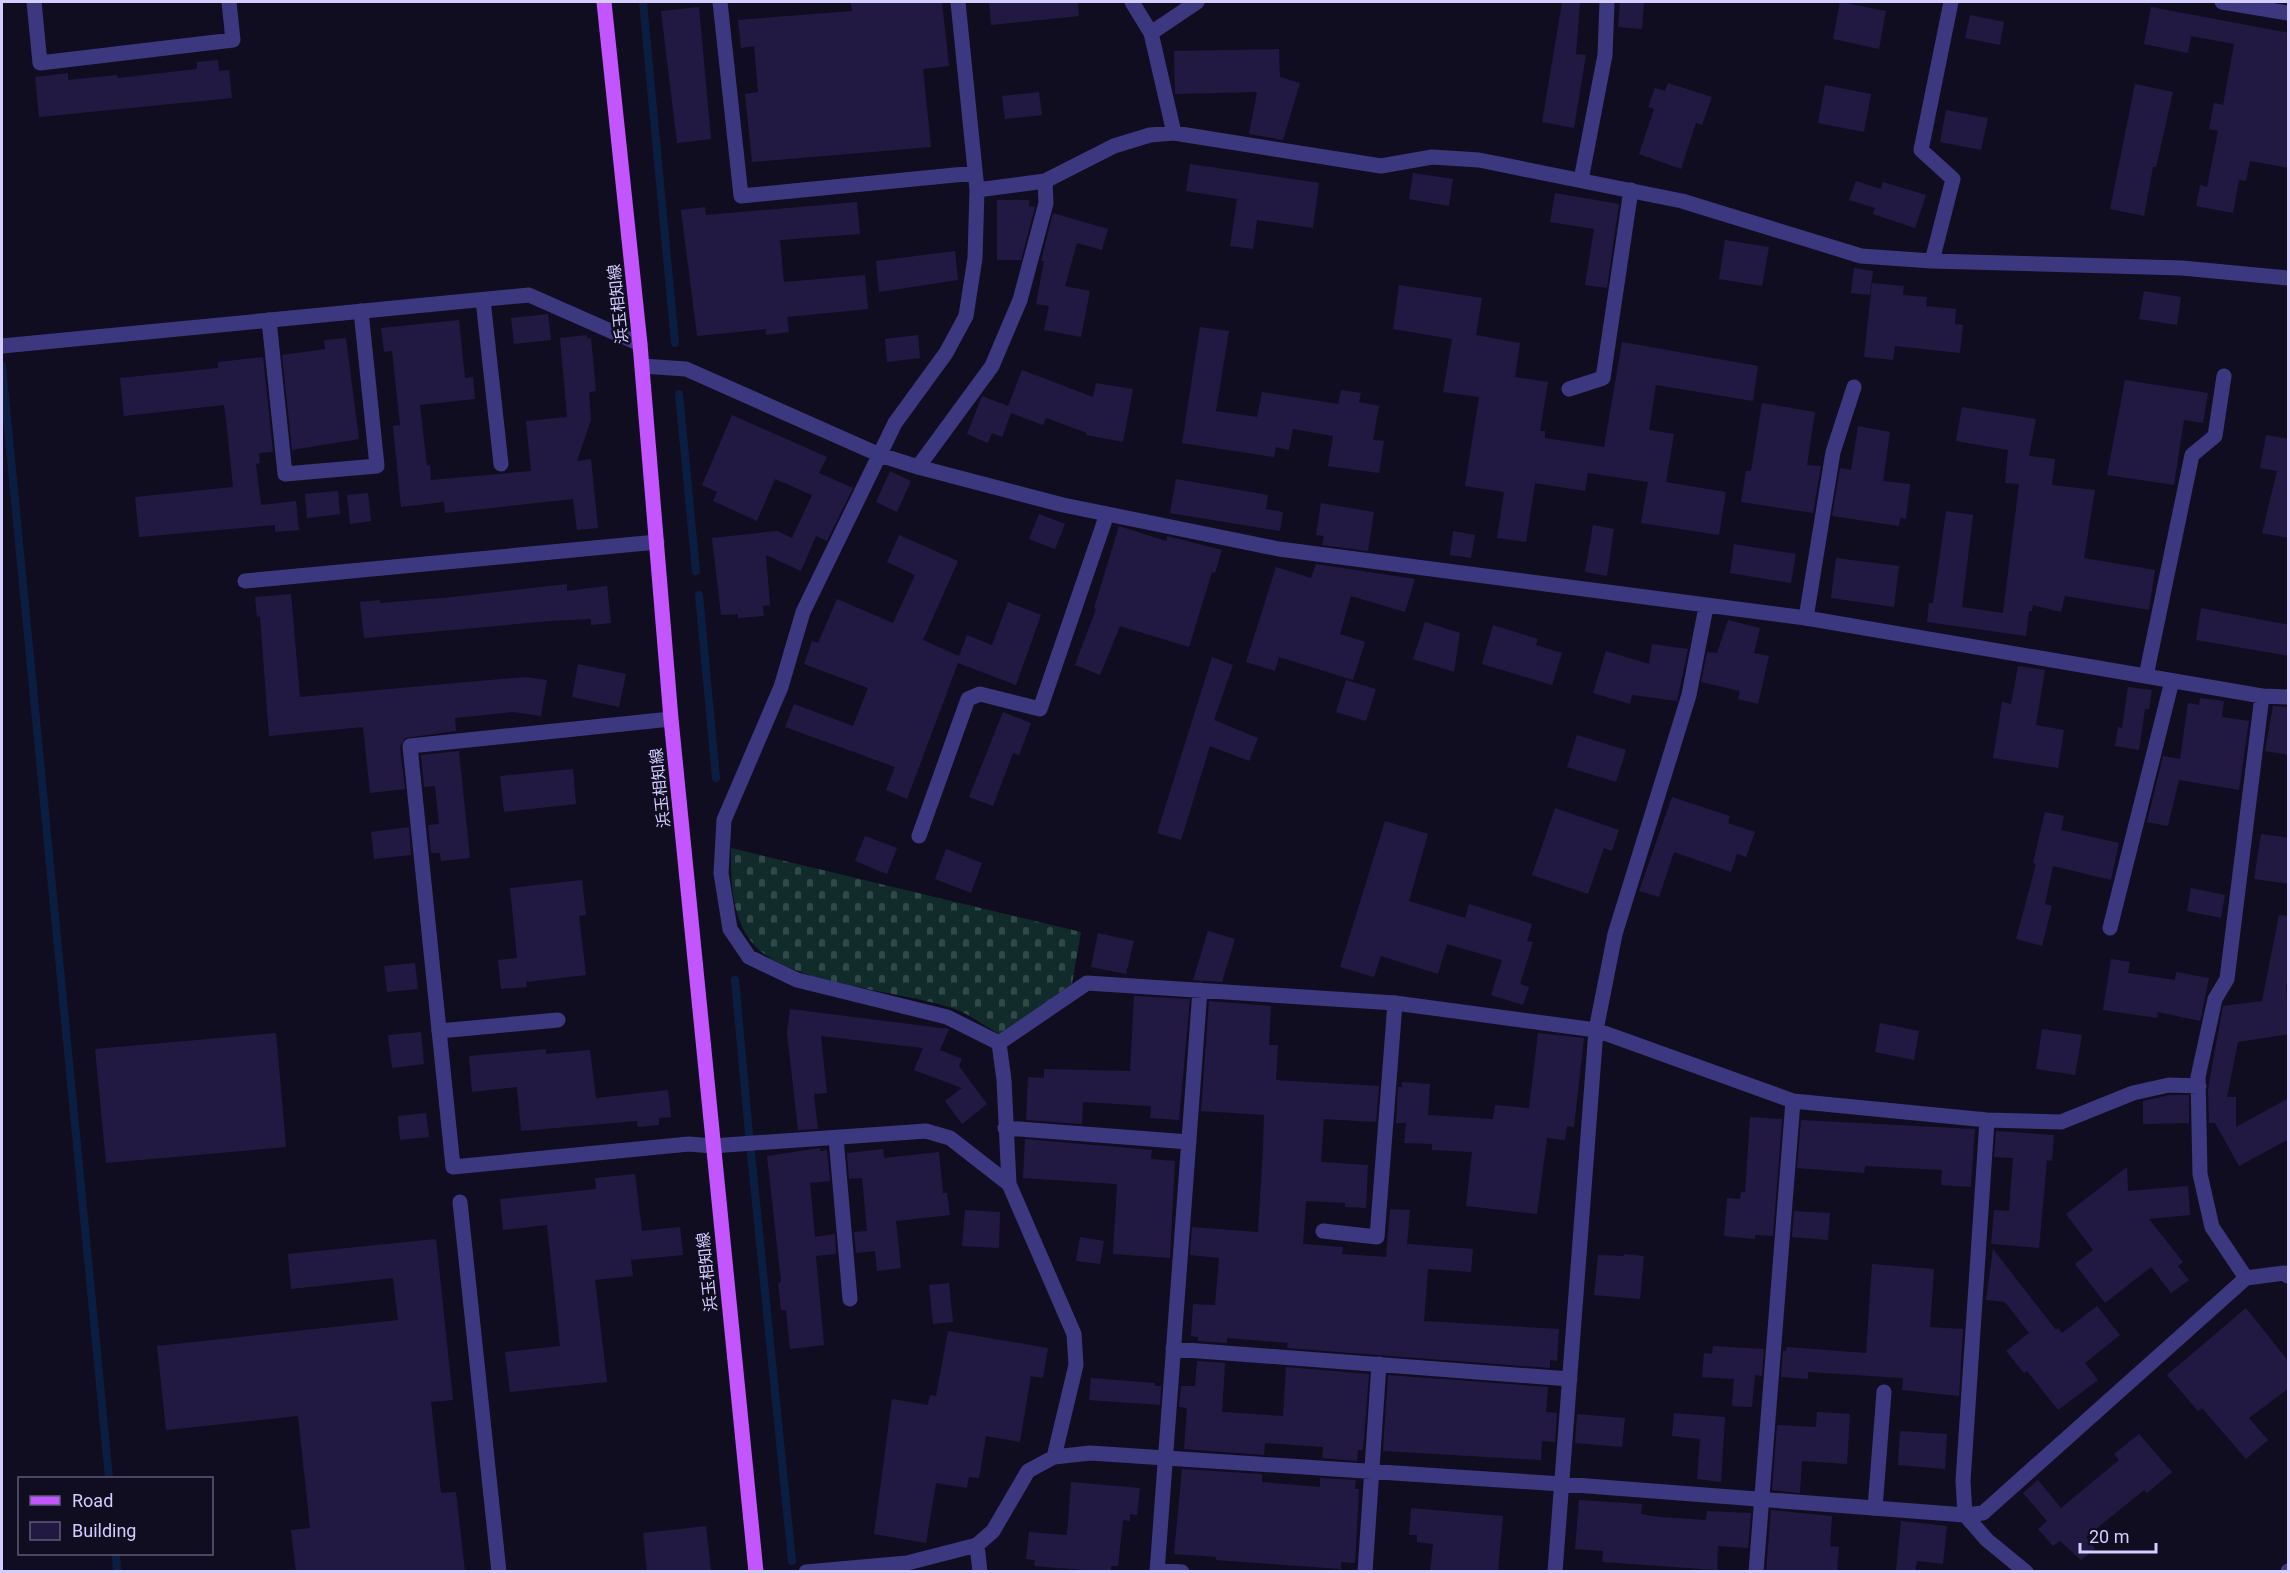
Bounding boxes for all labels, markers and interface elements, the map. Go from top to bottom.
street label: 浜玉相知線 [604,263,632,345]
street label: 浜玉相知線 [646,747,674,829]
street label: 浜玉相知線 [693,1231,721,1313]
legend [18,1477,213,1555]
text: Road [72,1490,113,1511]
scale bar [2080,1516,2156,1554]
text: Building [72,1520,136,1541]
text: 20 m [2089,1526,2129,1547]

